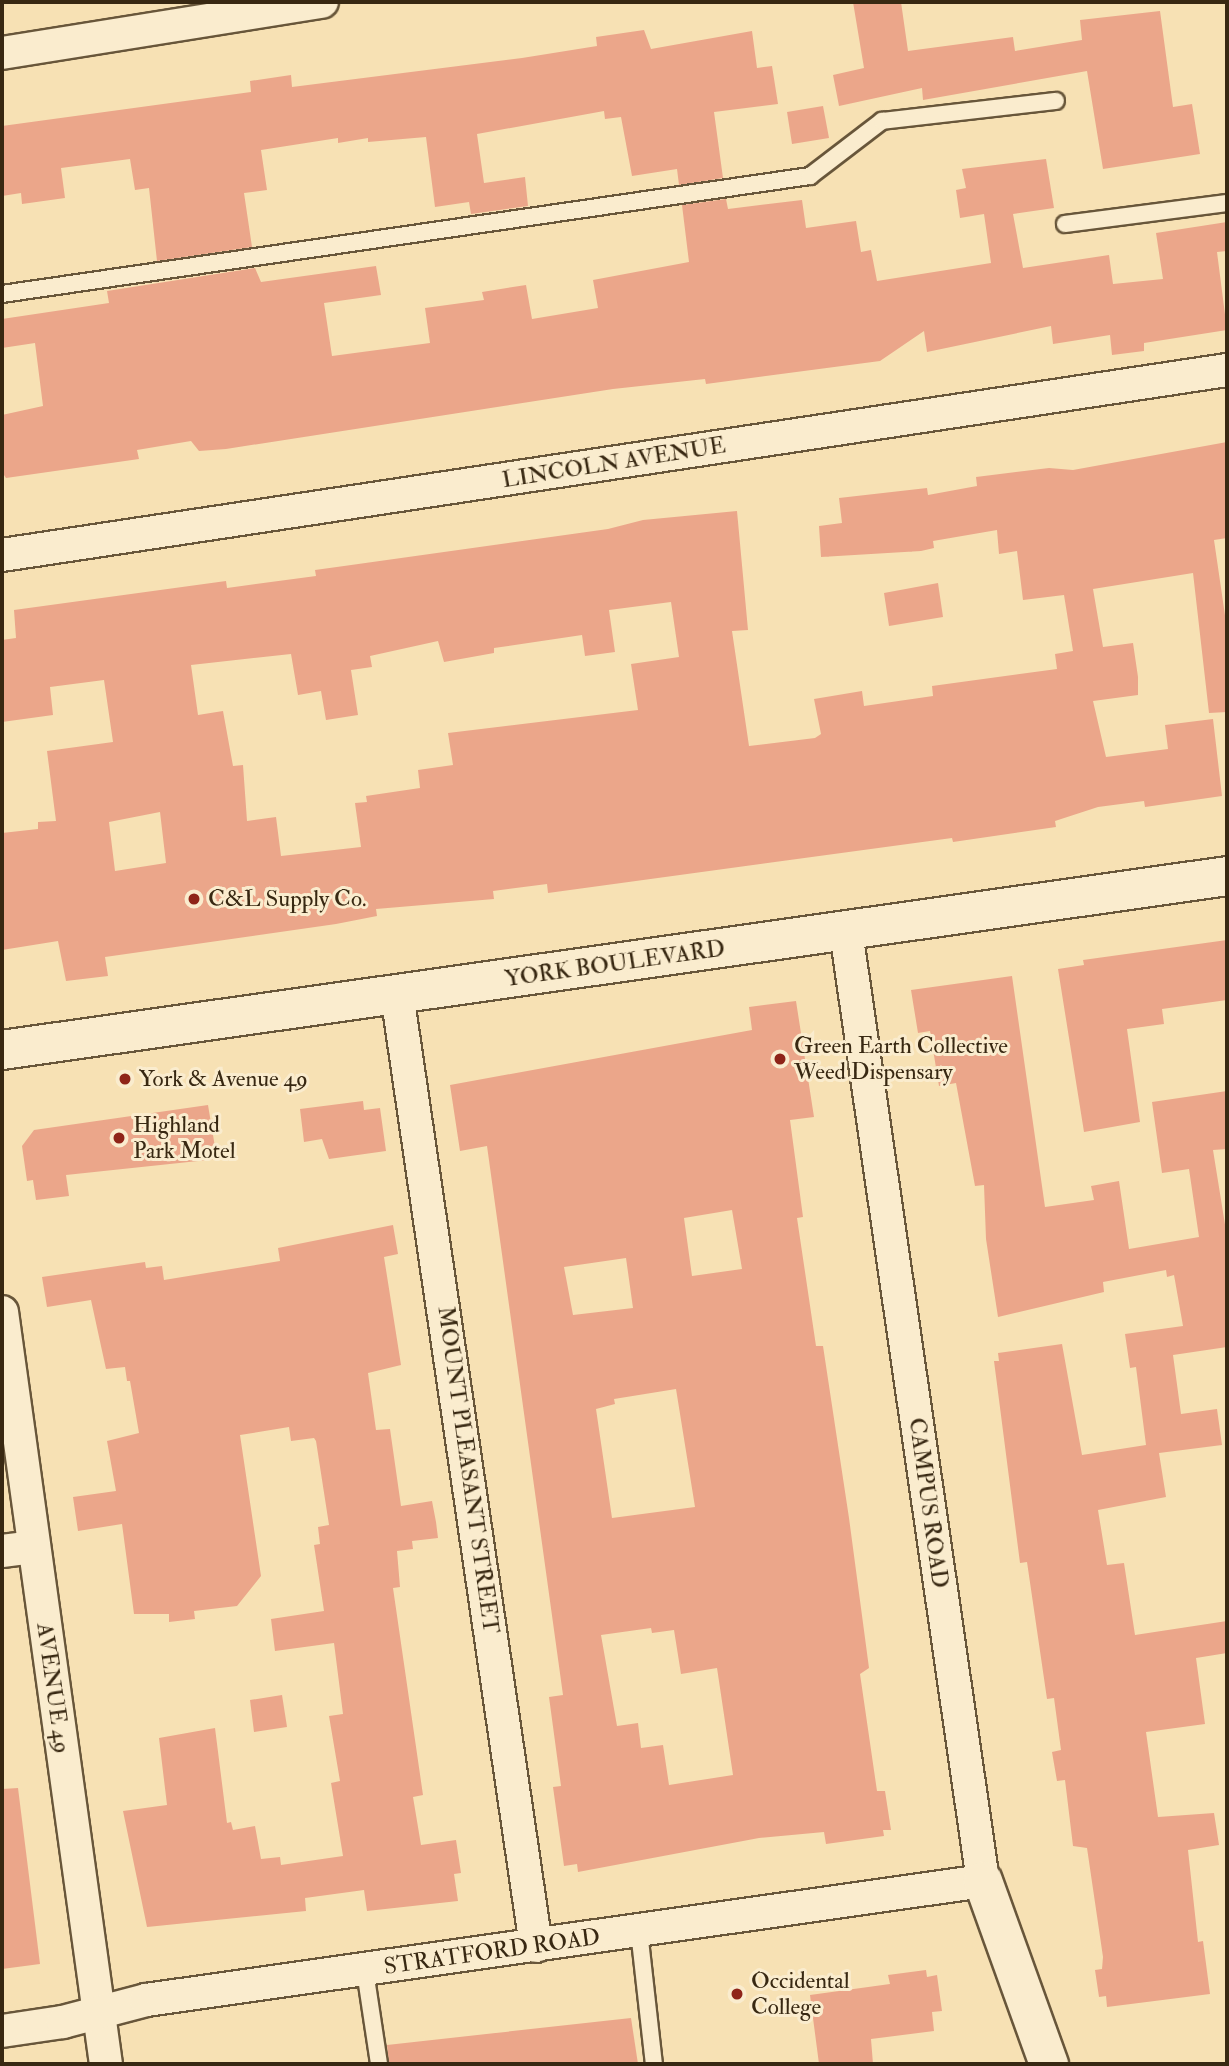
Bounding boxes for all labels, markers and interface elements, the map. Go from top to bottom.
street label: LINCOLN AVENUE [500,432,728,494]
place label: C&L Supply Co. [208,885,366,913]
marker: C&L Supply Co. [186,891,202,907]
street label: YORK BOULEVARD [503,935,727,993]
place label: Green Earth Collective Weed Dispensary [794,1032,1008,1086]
marker: Green Earth Collective Weed Dispensary [772,1051,788,1067]
place label: York & Avenue 49 [139,1065,308,1093]
marker: York & Avenue 49 [117,1071,133,1087]
place label: Highland Park Motel [133,1111,236,1165]
marker: Highland Park Motel [111,1130,127,1146]
street label: MOUNT PLEASANT STREET [431,1304,505,1636]
street label: CAMPUS ROAD [902,1416,954,1590]
street label: AVENUE 49 [30,1621,76,1755]
street label: STRATFORD ROAD [382,1923,602,1981]
place label: Occidental College [751,1967,850,2021]
marker: Occidental College [729,1986,745,2002]

